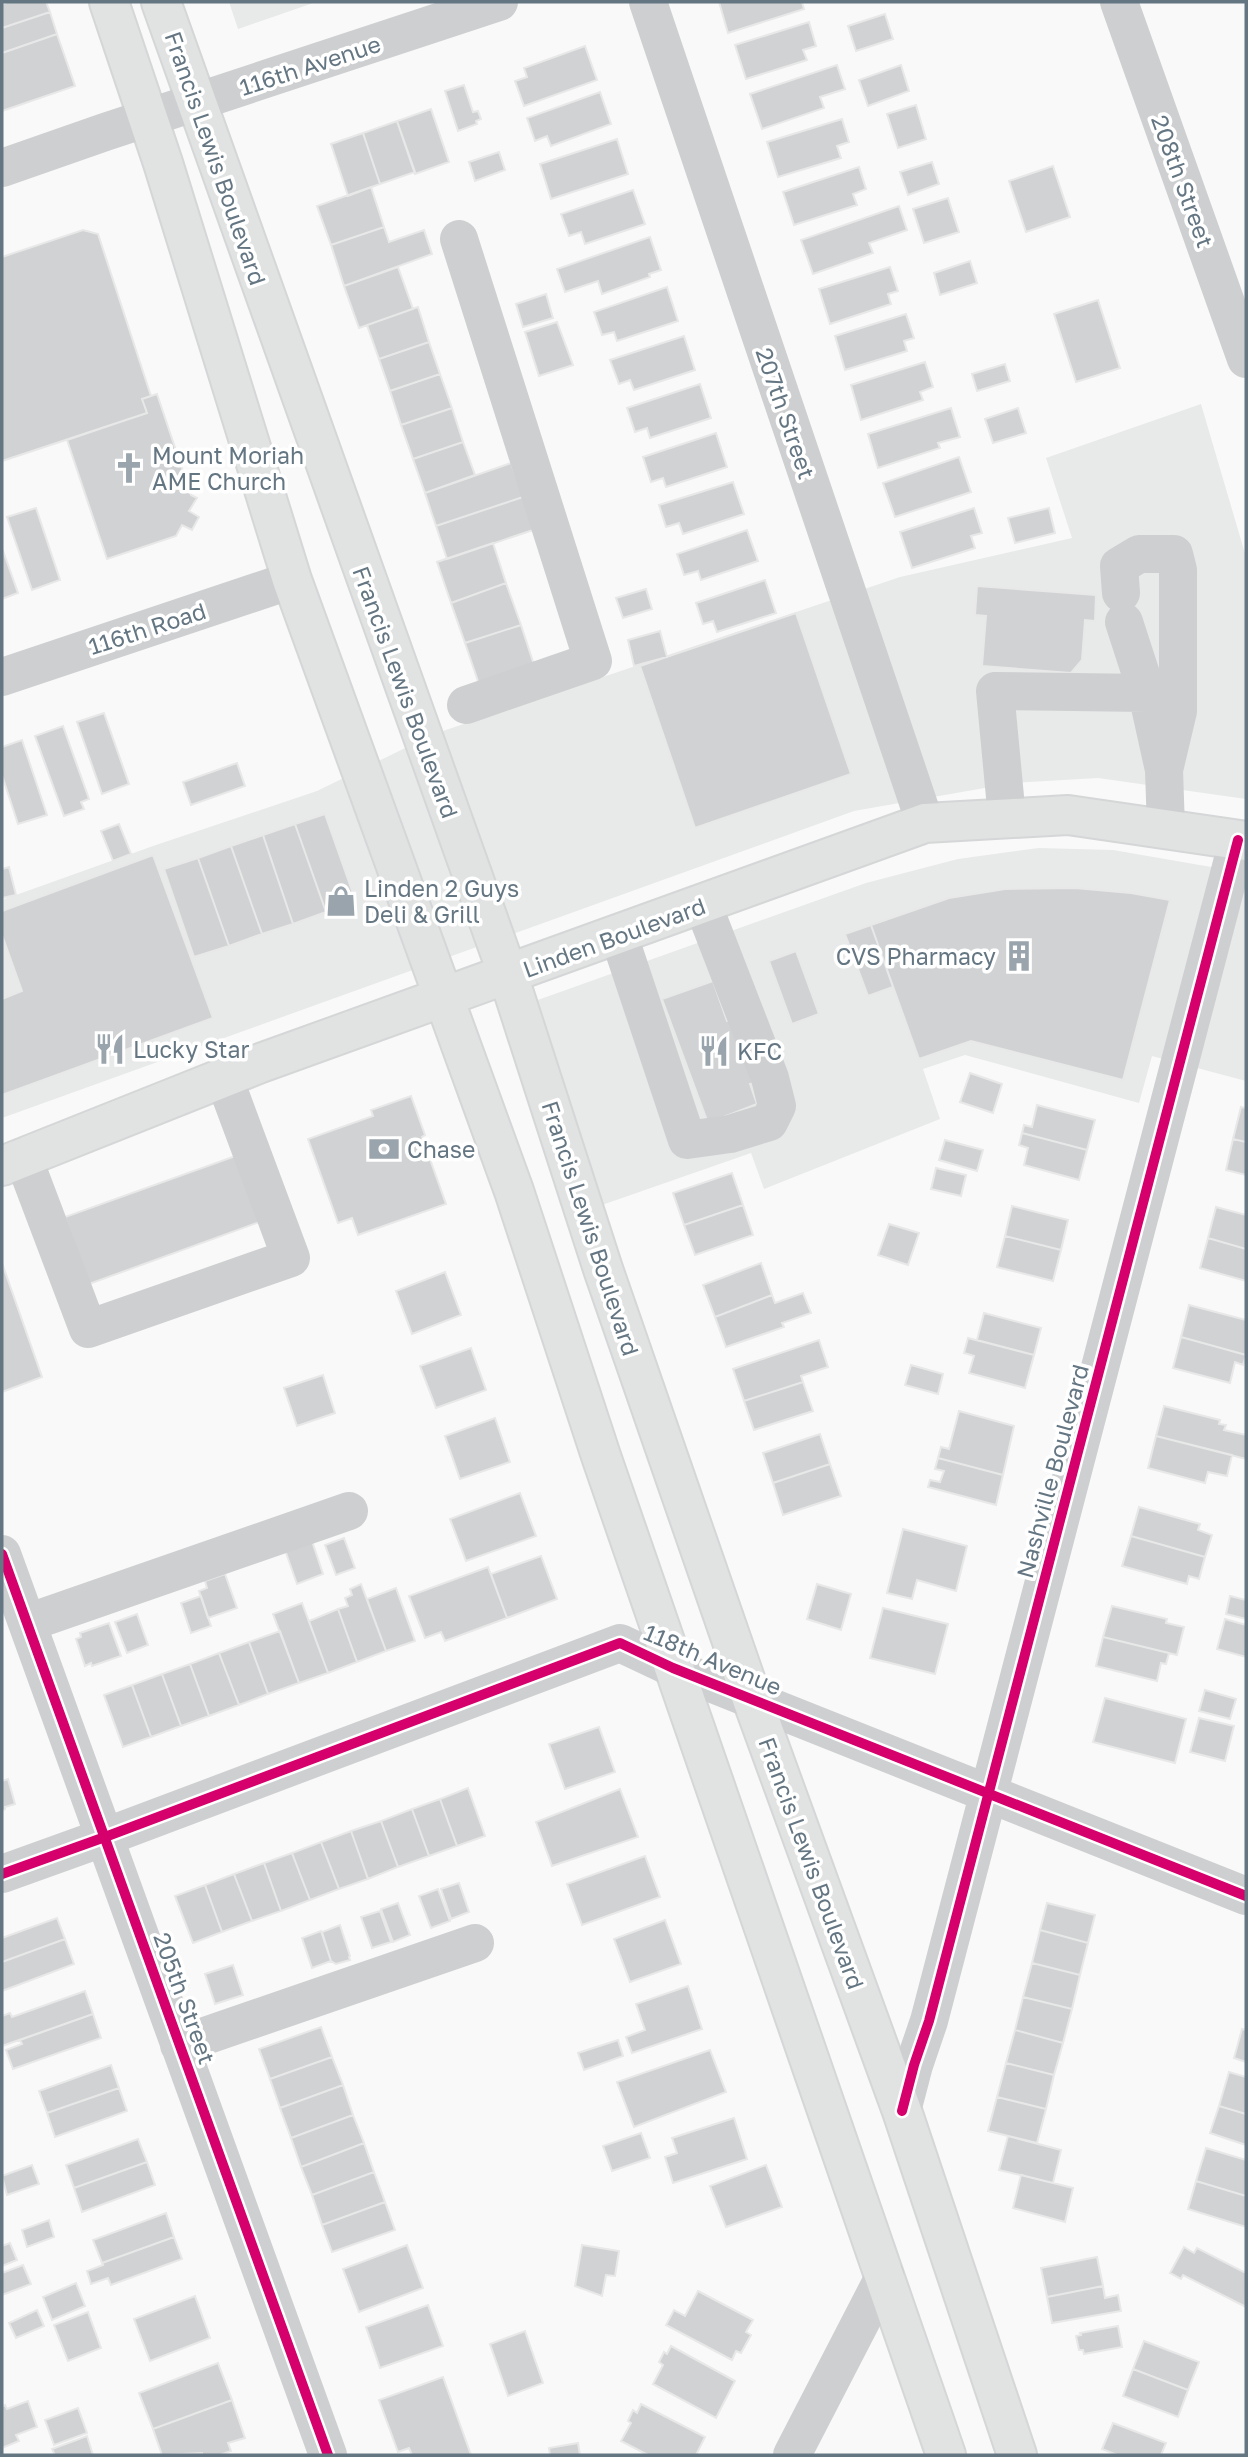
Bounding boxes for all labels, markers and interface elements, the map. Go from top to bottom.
street label: Francis Lewis Boulevard [159,28,273,288]
street label: 116th Avenue [236,29,384,101]
street label: 208th Street [1146,111,1220,251]
street label: 207th Street [750,344,822,482]
place label: Mount Moriah AME Church [152,441,304,495]
church icon: Mount Moriah AME Church [112,451,146,485]
street label: Francis Lewis Boulevard [347,562,465,822]
street label: 116th Road [85,596,209,660]
place label: Linden 2 Guys Deli & Grill [364,874,519,928]
shop icon: Linden 2 Guys Deli & Grill [324,884,358,918]
street label: Linden Boulevard [519,891,709,983]
building icon: CVS Pharmacy [1002,939,1036,973]
place label: CVS Pharmacy [836,942,996,970]
restaurant icon: Lucky Star [93,1032,127,1066]
restaurant icon: KFC [697,1034,731,1068]
place label: Lucky Star [133,1035,249,1063]
place label: KFC [737,1037,782,1065]
street label: Francis Lewis Boulevard [537,1097,645,1359]
bank icon: Chase [367,1132,401,1166]
place label: Chase [407,1135,475,1163]
street label: Nashville Boulevard [1010,1361,1094,1581]
street label: 118th Avenue [640,1617,786,1701]
street label: Francis Lewis Boulevard [753,1733,871,1993]
street label: 205th Street [148,1928,222,2068]

